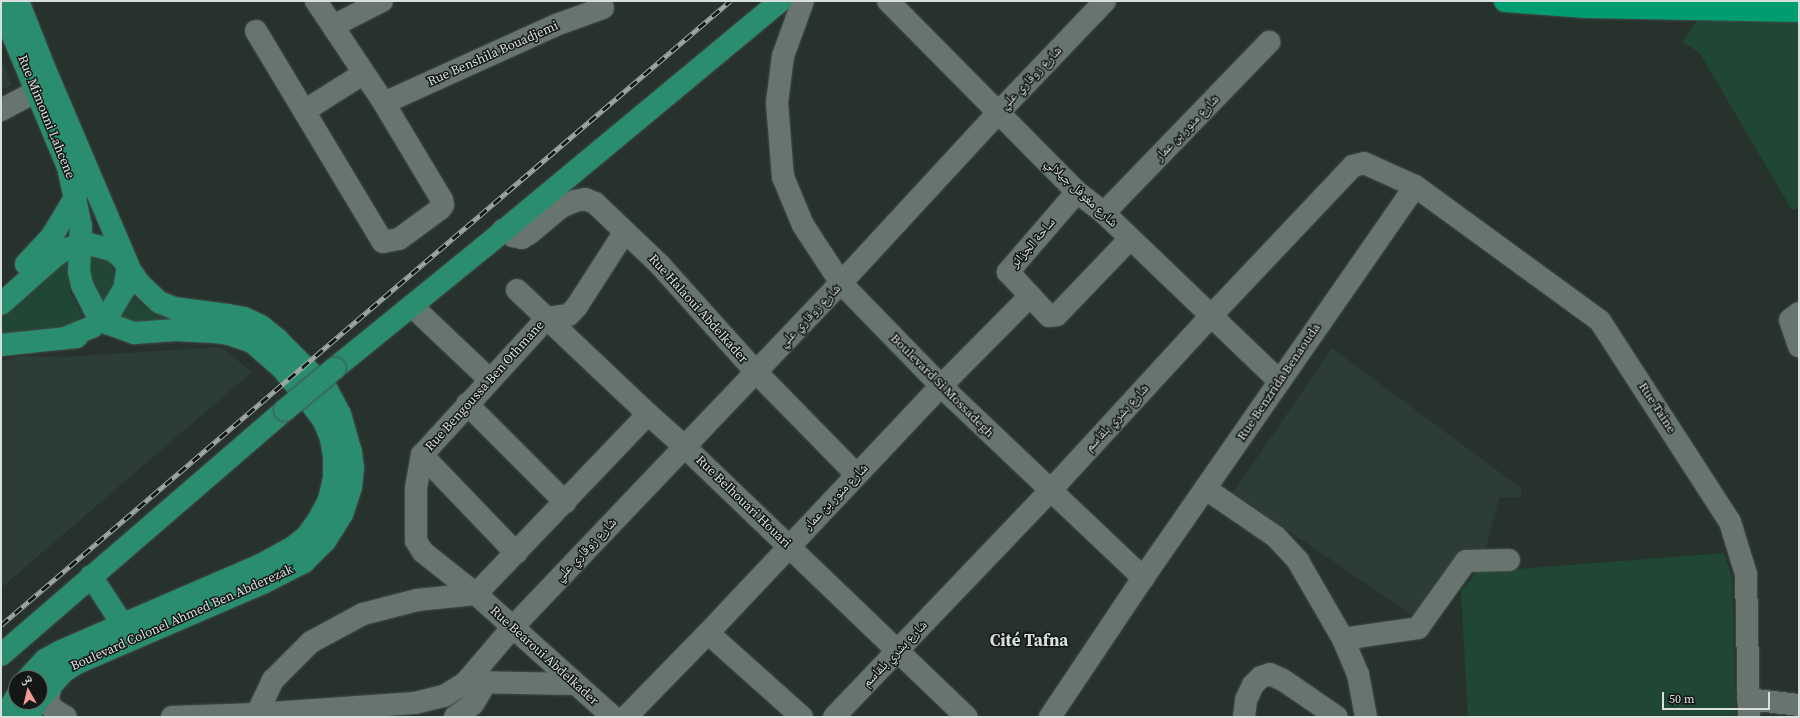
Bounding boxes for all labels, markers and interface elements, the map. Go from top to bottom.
street label: Rue Benshila Bouadjemi [425,18,561,90]
street label: شارع زوقاري علي [997,43,1065,113]
street label: Rue Mimouni Lahcene [14,53,78,181]
street label: شارع منور بن عمار [1152,92,1222,164]
street label: شارع مغوفل جيلالي [1041,155,1121,231]
street label: ساحة الجزائر [1007,215,1059,271]
street label: Rue Halaoui Abdelkader [645,251,751,367]
street label: شارع زوقاري علي [776,281,844,351]
street label: Rue Bengoussa Ben Othmane [422,318,548,454]
street label: Rue Benzrida Benaouda [1234,320,1324,444]
street label: Boulevard Si Mossadegh [887,331,997,441]
street label: Rue Taine [1635,380,1679,436]
street label: شارع بشري بلقاسم [1082,381,1152,455]
street label: Rue Belhouari Houari [692,453,794,551]
street label: شارع منور بن عمار [801,461,871,533]
street label: شارع زوقاري علي [552,515,620,585]
street label: Boulevard Colonel Ahmed Ben Abderezak [68,562,296,674]
street label: Rue Bearoui Abdelkader [487,603,601,709]
street label: شارع بشري بلقاسم [859,617,931,691]
district label: Cité Tafna [990,631,1068,651]
north arrow [8,670,48,710]
text: ش [20,670,33,687]
scale bar [1664,684,1772,710]
text: 50 m [1669,691,1695,707]

